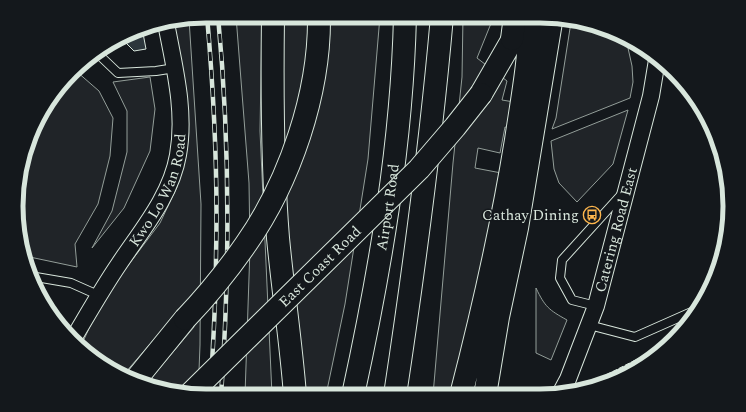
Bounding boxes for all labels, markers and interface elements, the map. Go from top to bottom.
street label: Kwo Lo Wan Road [123,133,192,252]
street label: Airport Road [370,163,406,252]
street label: Catering Road East [589,165,644,295]
place label: Cathay Dining [482,204,579,227]
bus stop icon: Cathay Dining [582,205,602,225]
street label: East Coast Road [274,221,367,313]

